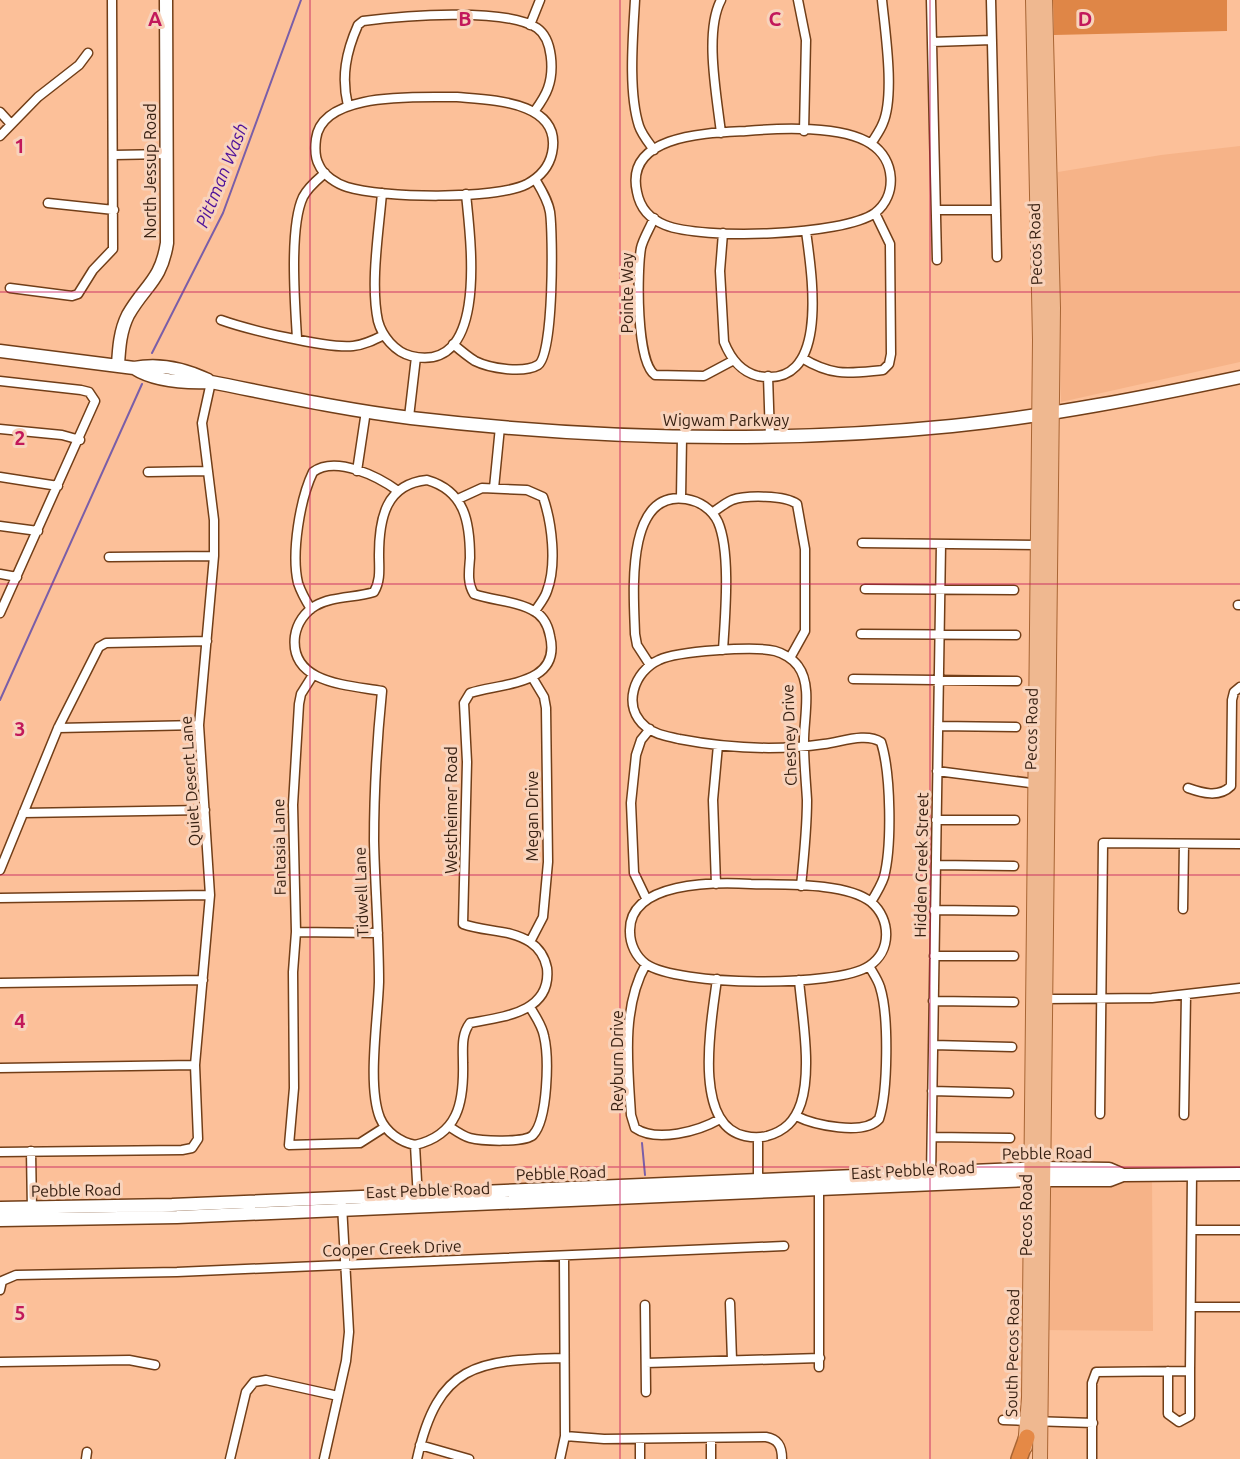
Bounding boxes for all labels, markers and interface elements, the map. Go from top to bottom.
text: A [148,7,162,30]
text: B [458,7,472,30]
text: C [769,7,782,30]
text: D [1078,7,1092,30]
street label: North Jessup Road [141,103,159,239]
water label: Pittman Wash [191,120,251,230]
text: 1 [14,134,26,157]
street label: Pecos Road [1025,203,1045,285]
street label: Pointe Way [618,252,636,333]
street label: Wigwam Parkway [663,411,790,429]
text: 2 [14,426,26,449]
street label: Chesney Drive [778,684,800,786]
street label: Pecos Road [1021,688,1041,770]
street label: Quiet Desert Lane [176,715,204,847]
text: 3 [14,717,26,740]
street label: Westheimer Road [442,746,460,874]
street label: Megan Drive [523,771,541,861]
street label: Hidden Creek Street [911,791,931,938]
street label: Fantasia Lane [269,798,289,896]
street label: Tidwell Lane [350,847,372,937]
text: 4 [14,1009,26,1032]
street label: Reyburn Drive [608,1010,626,1112]
street label: Pebble Road [1002,1143,1092,1163]
street label: East Pebble Road [850,1158,976,1182]
street label: Pebble Road [516,1162,606,1184]
street label: Pecos Road [1017,1174,1035,1256]
street label: East Pebble Road [365,1179,491,1201]
street label: Pebble Road [31,1180,121,1200]
street label: Cooper Creek Drive [322,1237,462,1259]
street label: South Pecos Road [1002,1289,1022,1417]
text: 5 [14,1301,26,1324]

